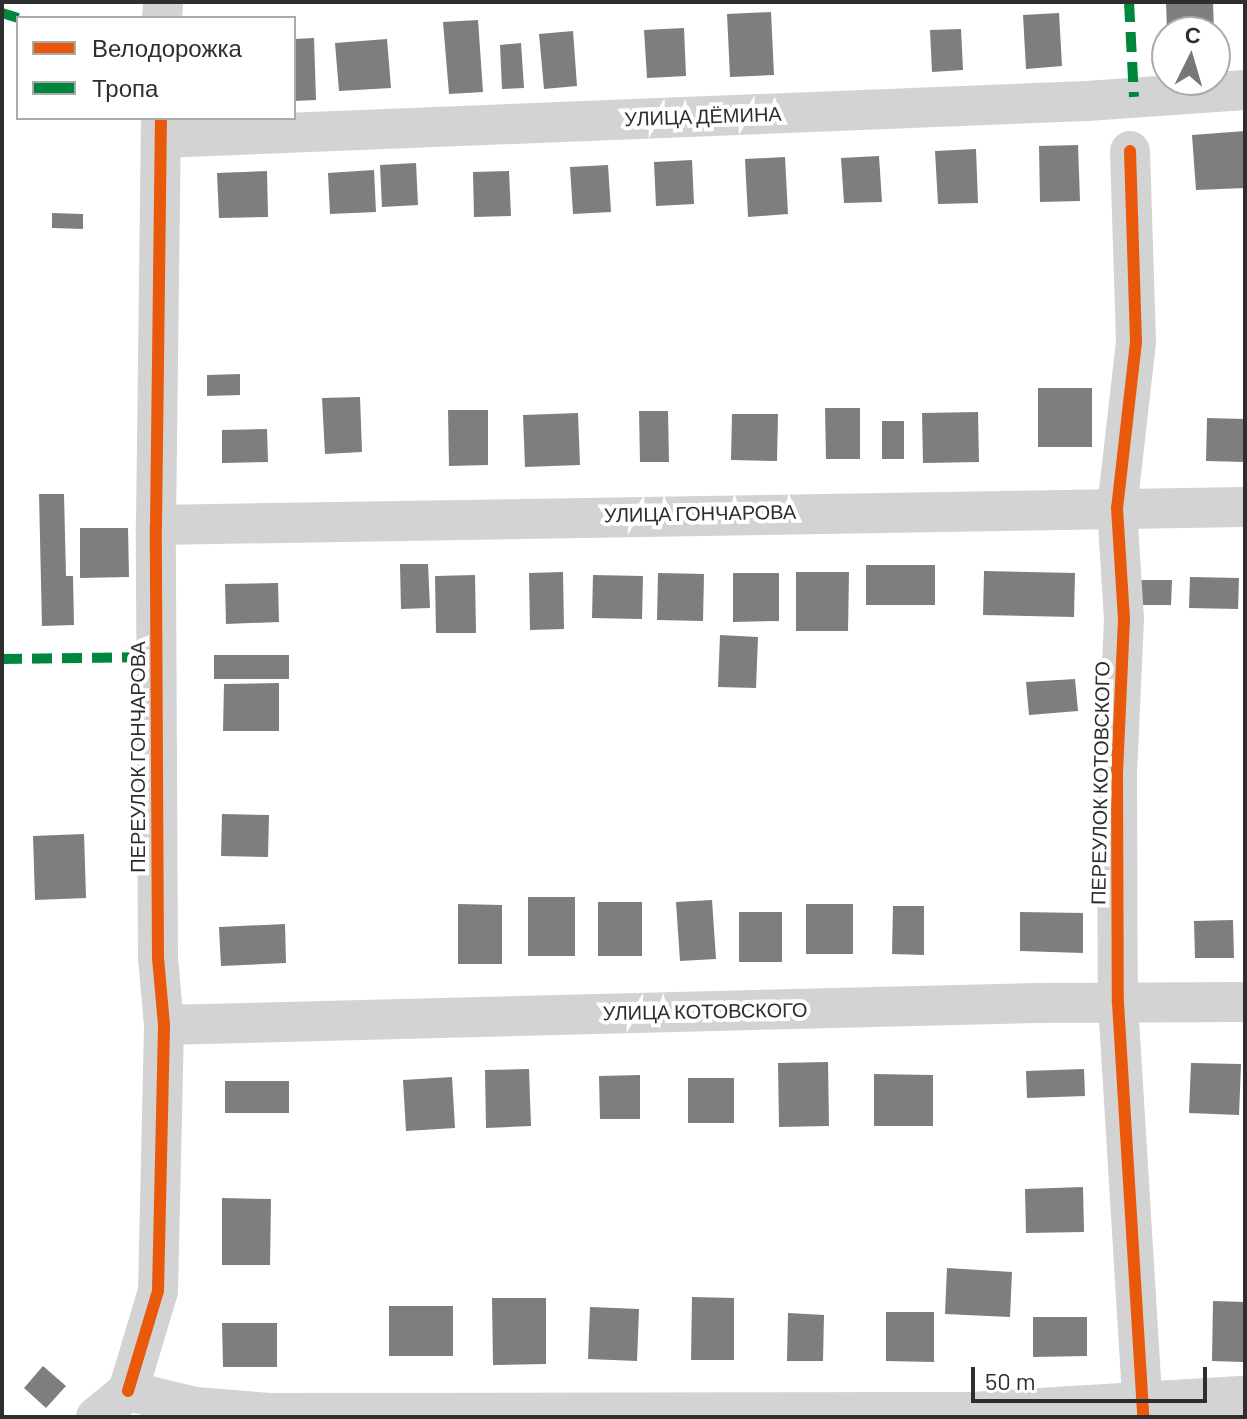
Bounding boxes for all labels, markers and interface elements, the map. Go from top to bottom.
legend [16,16,296,120]
north arrow [1151,16,1231,96]
text: С [1184,20,1202,48]
text: Велодорожка [92,33,242,62]
text: Тропа [92,73,158,102]
street label: УЛИЦА ДЁМИНА [624,101,782,131]
street label: УЛИЦА ГОНЧАРОВА [604,499,796,527]
street label: ПЕРЕУЛОК ГОНЧАРОВА [125,641,149,873]
street label: ПЕРЕУЛОК КОТОВСКОГО [1086,661,1114,905]
street label: УЛИЦА КОТОВСКОГО [602,997,808,1025]
scale bar [975,1351,1211,1401]
text: 50 m [985,1366,1036,1395]

